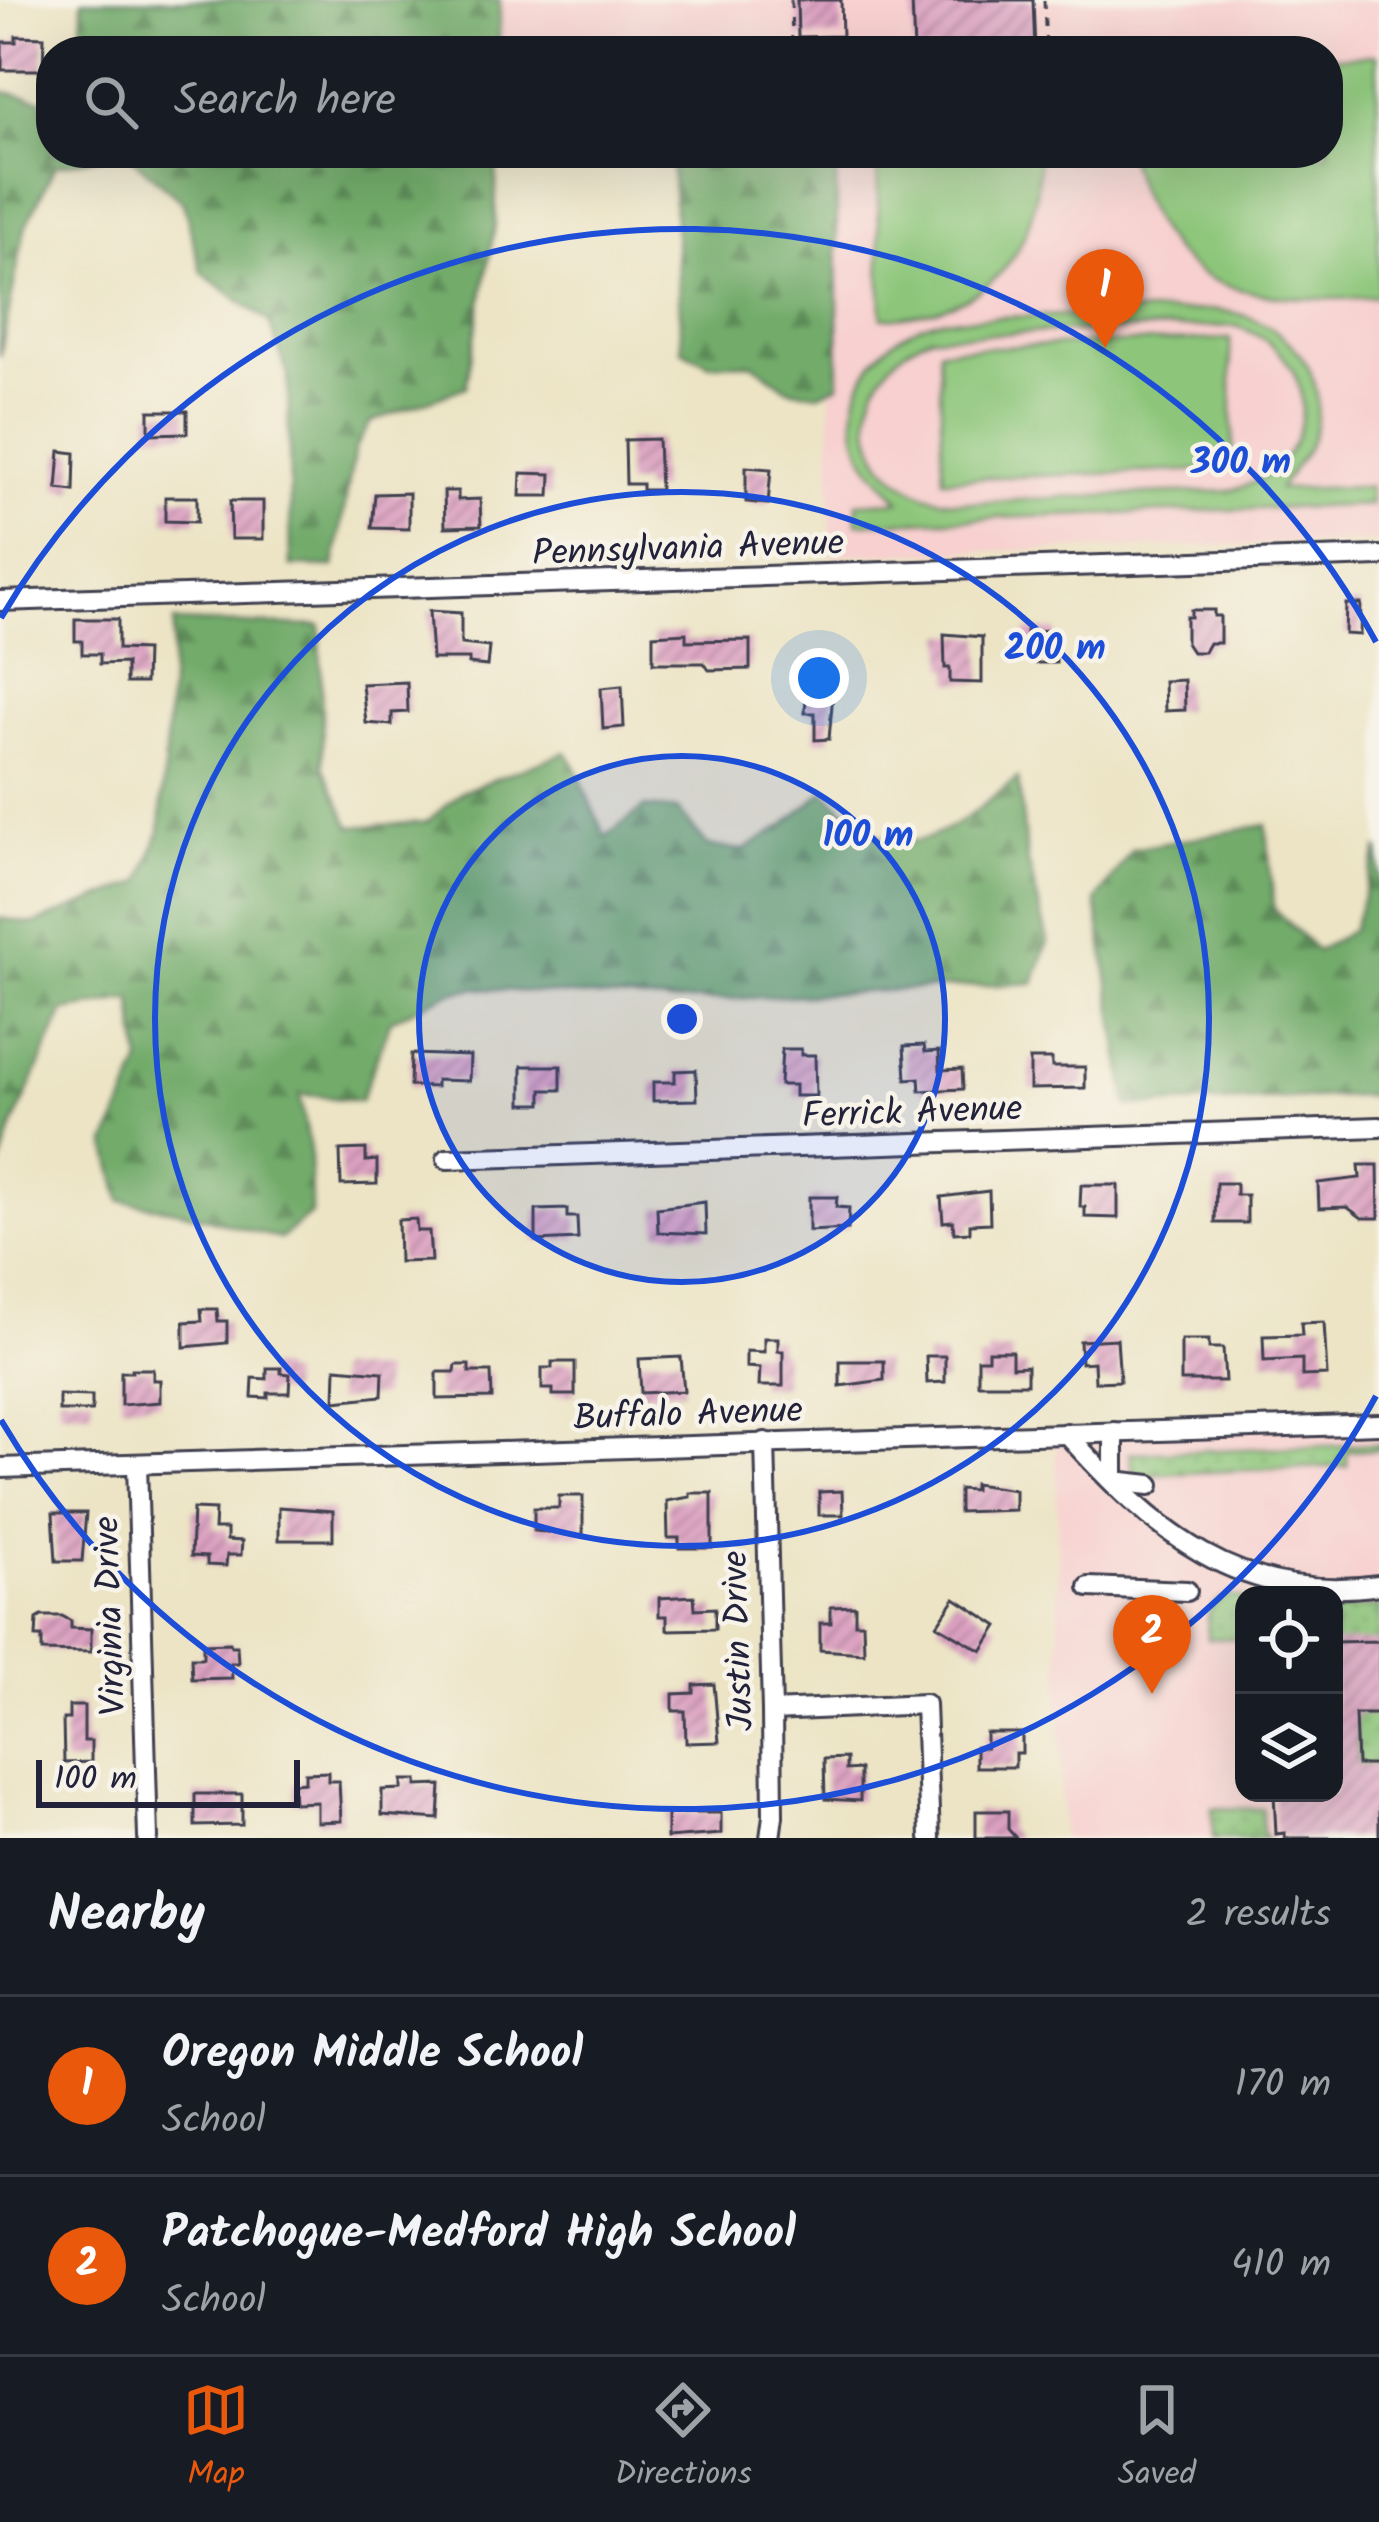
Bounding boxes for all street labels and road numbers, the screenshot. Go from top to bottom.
street label: Pennsylvania Avenue [531,516,845,583]
street label: Ferrick Avenue [801,1081,1023,1146]
street label: Buffalo Avenue [572,1383,804,1448]
street label: Virginia Drive [80,1515,143,1717]
street label: Justin Drive [708,1550,771,1732]

